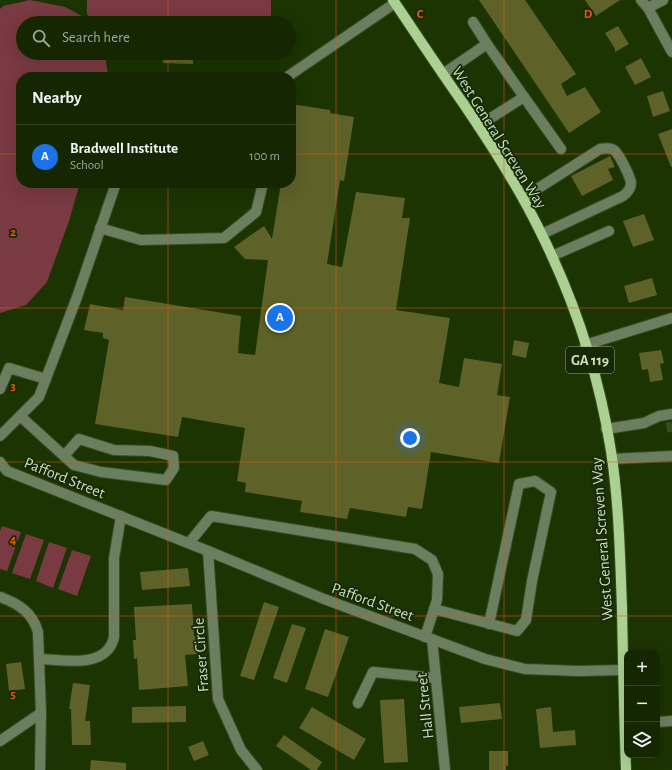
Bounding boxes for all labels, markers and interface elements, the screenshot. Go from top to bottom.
text: C [417,8,424,21]
text: D [584,8,593,21]
search box [16,16,296,60]
icon: search [30,27,52,49]
text: Search here [62,30,130,45]
street label: West General Screven Way [448,64,549,212]
text: Nearby [32,89,82,106]
text: Bradwell Institute [70,141,178,156]
text: A [41,150,49,163]
text: 100 m [249,150,280,163]
text: School [70,159,104,172]
text: 2 [10,226,16,239]
pin: A [267,303,293,333]
road number: GA 119 [566,347,614,373]
text: 3 [10,380,16,393]
your location [400,428,420,448]
street label: Pafford Street [22,454,107,501]
street label: West General Screven Way [588,456,617,621]
text: 4 [10,534,17,547]
street label: Pafford Street [330,580,416,624]
street label: Fraser Circle [190,617,212,693]
map controls [624,650,660,758]
button: + [624,650,660,686]
street label: Hall Street [414,672,436,740]
button: − [624,686,660,722]
text: 5 [10,688,16,701]
button: layers [624,722,660,758]

